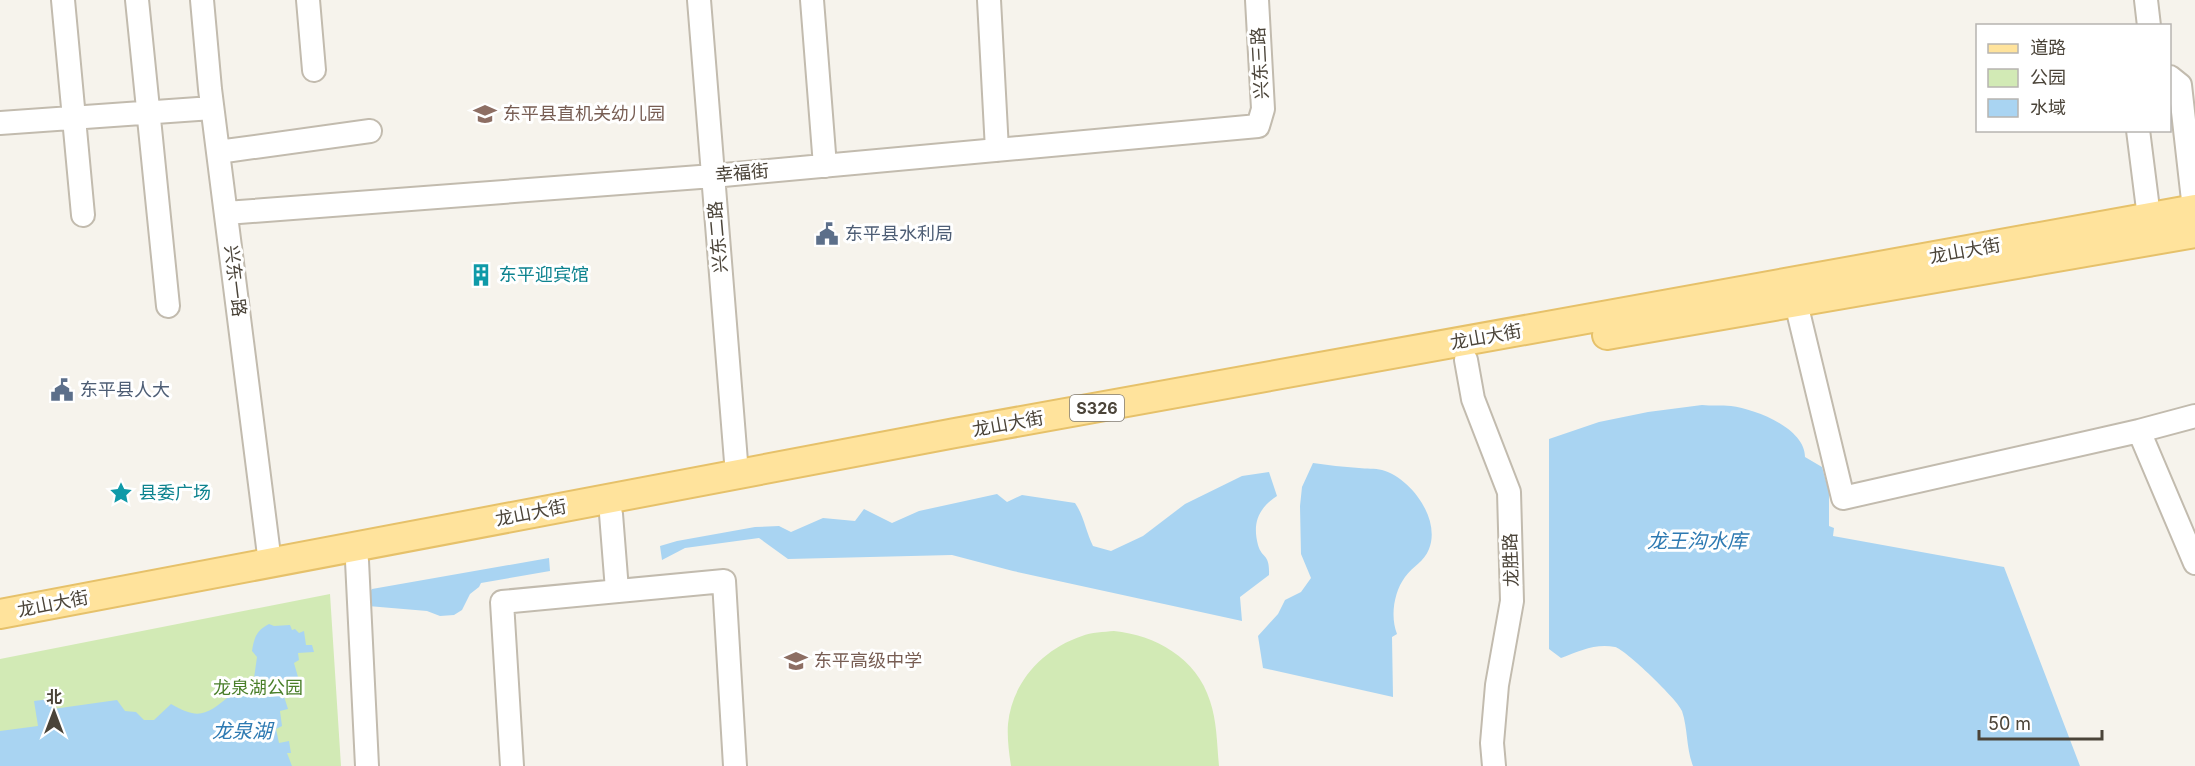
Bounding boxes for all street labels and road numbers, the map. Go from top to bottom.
street label: 兴东三路 [1247,27,1272,100]
street label: 幸福街 [714,160,770,185]
street label: 兴东二路 [704,200,731,274]
street label: 龙山大街 [1928,234,2002,267]
street label: 兴东一路 [221,244,250,318]
street label: 龙山大街 [1449,320,1523,353]
road number: S326 [1070,395,1124,421]
street label: 龙山大街 [971,407,1045,440]
street label: 龙山大街 [494,495,568,530]
street label: 龙胜路 [1499,533,1522,587]
street label: 龙山大街 [16,586,90,621]

